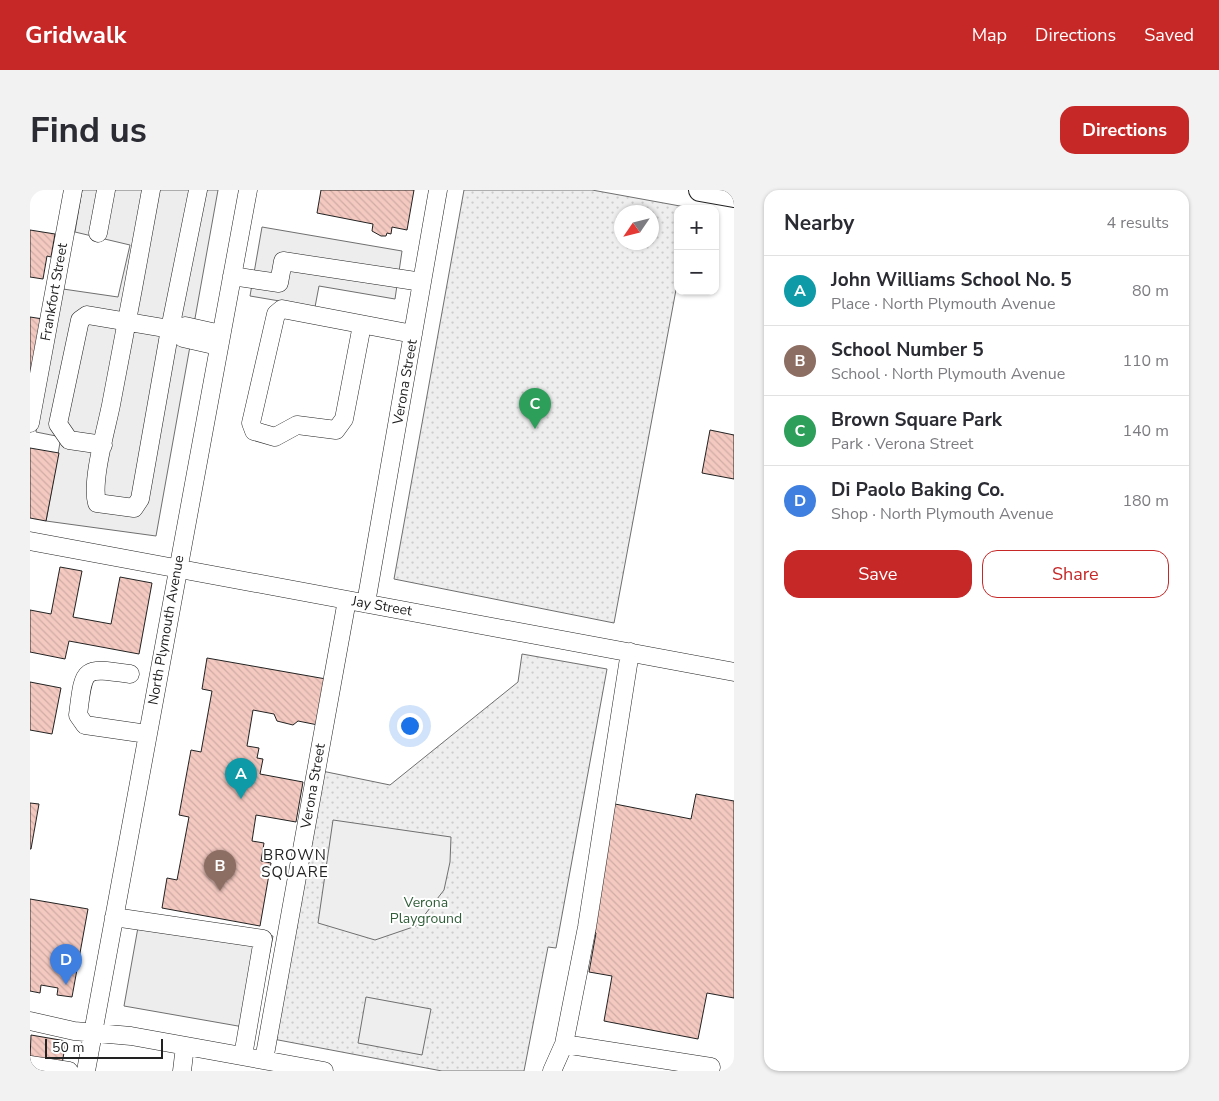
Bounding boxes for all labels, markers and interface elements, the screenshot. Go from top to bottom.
text: Gridwalk [25,19,126,51]
text: Map [972,23,1007,47]
text: Directions [1035,23,1116,47]
text: Saved [1144,23,1194,47]
button: Directions [1060,106,1189,154]
text: Find us [30,107,147,154]
north arrow [614,205,659,250]
map controls [674,205,719,295]
button: + [674,205,719,250]
text: Nearby [784,209,854,237]
text: 4 results [1107,212,1169,234]
street label: Frankfort Street [36,241,72,342]
button: − [674,250,719,295]
text: John Williams School No. 5 [831,267,1072,293]
text: A [794,280,806,302]
text: 80 m [1132,280,1169,302]
text: Place · North Plymouth Avenue [831,293,1055,315]
text: School Number 5 [831,337,984,363]
street label: Verona Street [388,338,422,427]
text: B [794,350,806,372]
text: 110 m [1122,350,1169,372]
text: School · North Plymouth Avenue [831,363,1065,385]
pin: C [519,388,551,429]
text: Brown Square Park [831,407,1002,433]
text: C [795,420,805,442]
text: 140 m [1122,420,1169,442]
text: Park · Verona Street [831,433,973,455]
text: Di Paolo Baking Co. [831,477,1005,503]
text: D [794,490,806,512]
text: 180 m [1122,490,1169,512]
text: Shop · North Plymouth Avenue [831,503,1053,525]
button: Save [784,550,972,598]
button: Share [982,550,1169,598]
street label: North Plymouth Avenue [143,554,189,706]
street label: Jay Street [349,591,414,621]
your location [397,713,423,739]
street label: Verona Street [296,742,330,831]
pin: A [225,758,257,799]
district label: BROWN SQUARE [261,845,329,882]
pin: B [204,850,236,891]
park label: Verona Playground [390,893,462,928]
pin: D [50,944,82,985]
scale bar [45,1036,162,1059]
text: 50 m [52,1038,84,1057]

